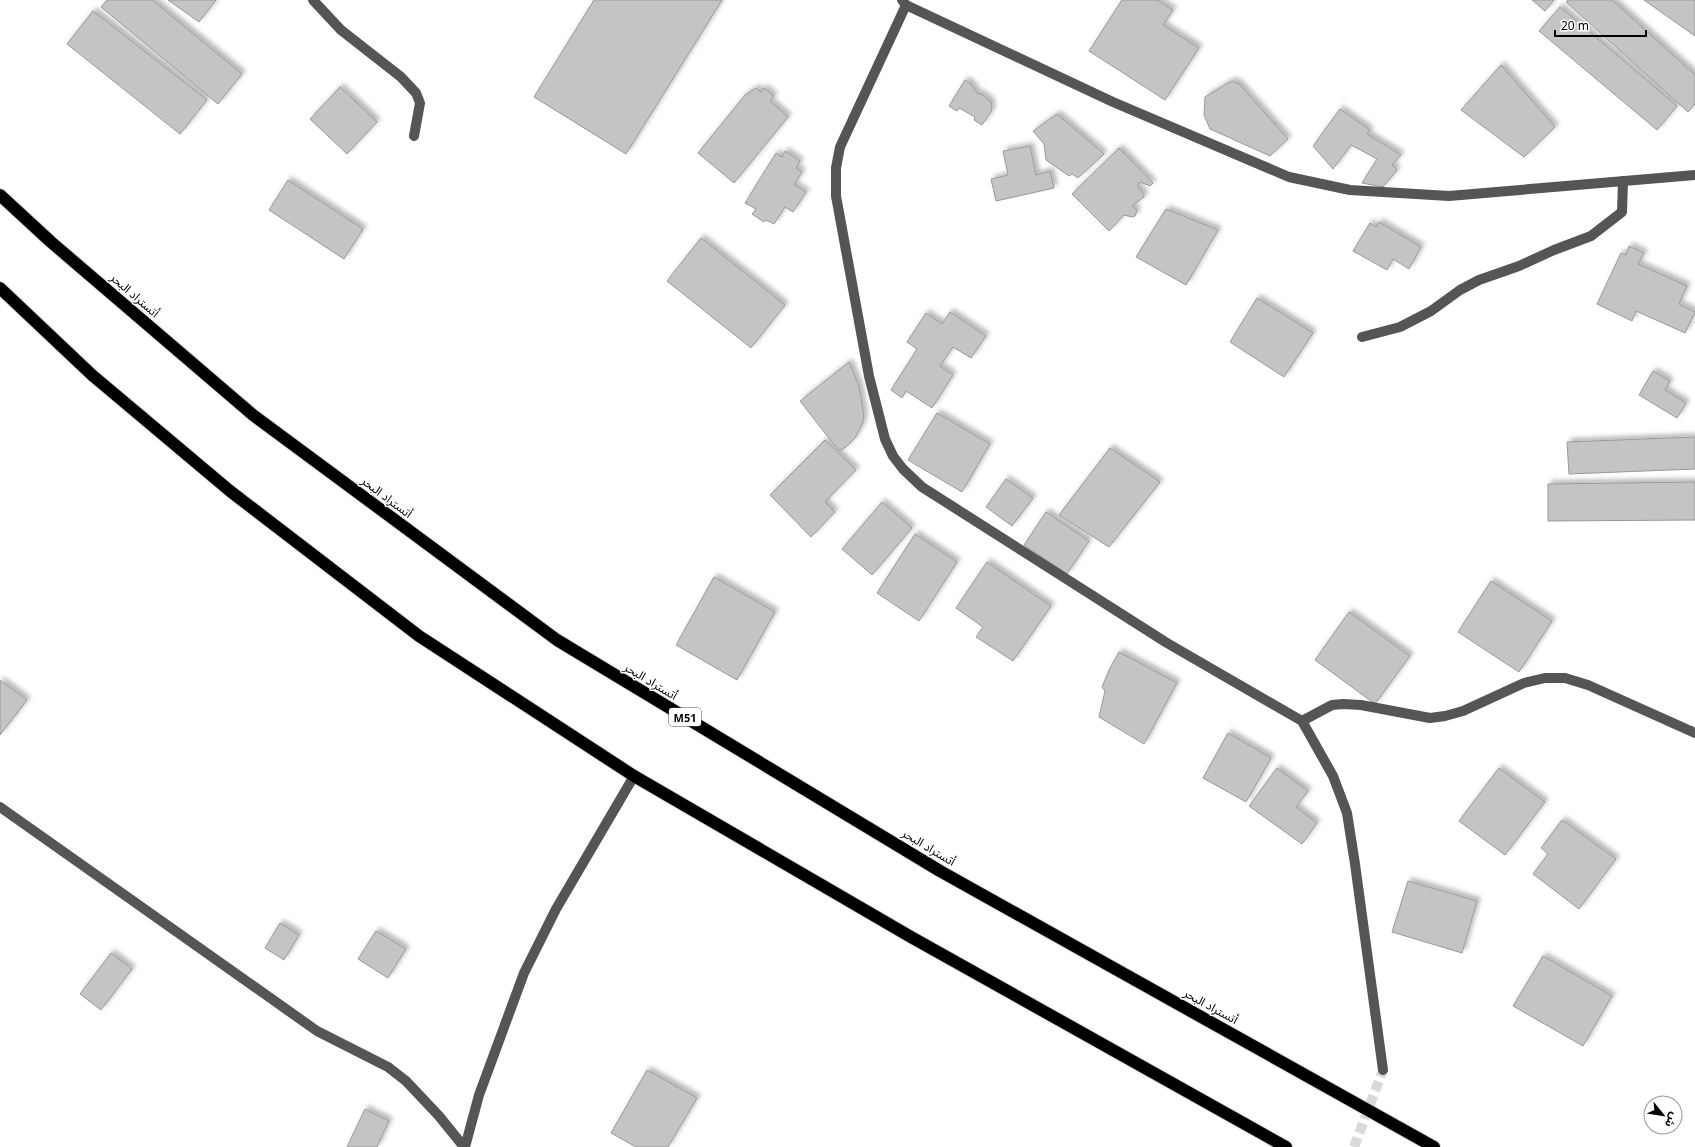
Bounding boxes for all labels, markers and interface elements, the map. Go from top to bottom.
scale bar [1555,12,1646,38]
text: 20 m [1561,17,1589,34]
street label: أتستراد البحر [106,268,163,321]
street label: أتستراد البحر [357,472,416,522]
street label: أتستراد البحر [620,658,681,704]
road number: M51 [669,708,701,726]
street label: أتستراد البحر [898,824,959,870]
street label: أتستراد البحر [1180,984,1241,1028]
north arrow [1643,1095,1683,1135]
text: ش [1662,1110,1682,1131]

